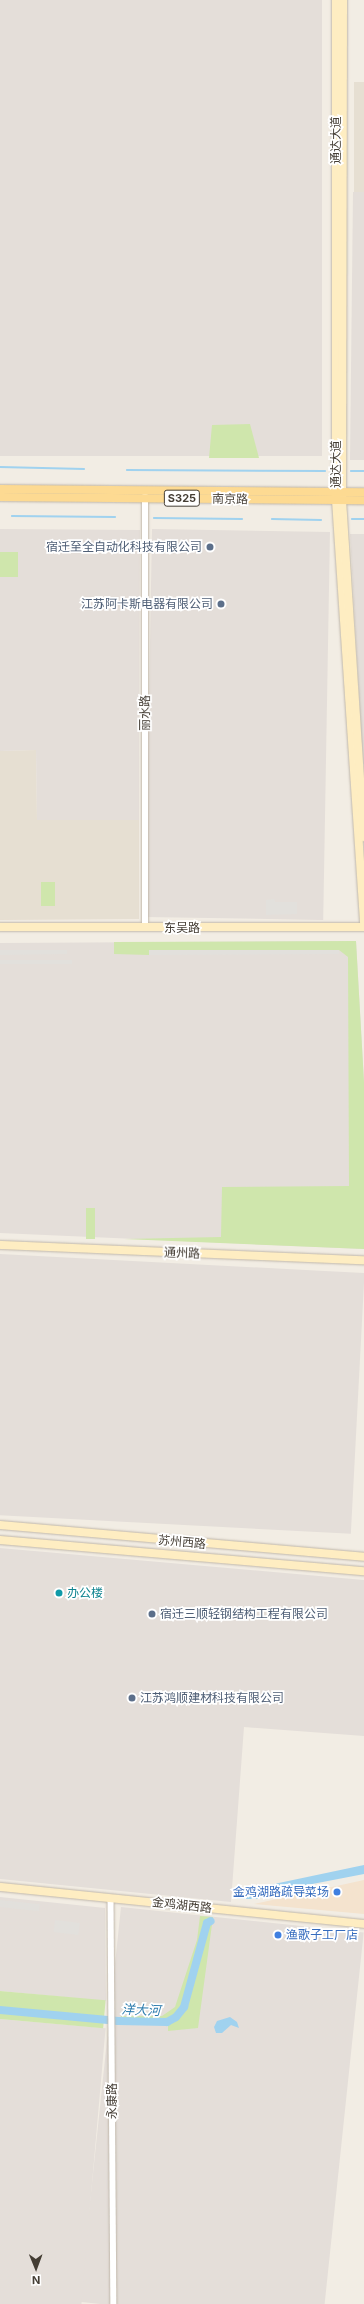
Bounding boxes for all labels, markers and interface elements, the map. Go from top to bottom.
street label: 通达大道 [329,116,343,164]
street label: 通达大道 [329,440,343,488]
road number: S325 [163,489,201,507]
street label: 南京路 [212,491,248,507]
place label: 宿迁至全自动化科技有限公司 [46,540,202,554]
marker: 宿迁至全自动化科技有限公司 [205,542,215,552]
place label: 江苏阿卡斯电器有限公司 [81,597,213,611]
marker: 江苏阿卡斯电器有限公司 [216,599,226,609]
street label: 丽水路 [138,695,152,731]
street label: 东吴路 [164,921,200,935]
street label: 通州路 [164,1245,200,1261]
street label: 苏州西路 [157,1533,207,1551]
place label: 办公楼 [67,1586,103,1600]
marker: 办公楼 [54,1588,64,1598]
place label: 宿迁三顺轻钢结构工程有限公司 [160,1607,328,1621]
marker: 宿迁三顺轻钢结构工程有限公司 [147,1609,157,1619]
place label: 江苏鸿顺建材科技有限公司 [140,1691,284,1705]
marker: 江苏鸿顺建材科技有限公司 [127,1693,137,1703]
place label: 金鸡湖路疏导菜场 [233,1885,329,1899]
marker: 金鸡湖路疏导菜场 [332,1887,342,1897]
street label: 金鸡湖西路 [151,1895,213,1915]
place label: 渔歌子工厂店 [286,1928,358,1942]
marker: 渔歌子工厂店 [273,1930,283,1940]
water label: 洋大河 [121,2002,161,2018]
street label: 永康路 [105,2083,119,2119]
north arrow [16,2248,56,2288]
text: N [32,2273,41,2287]

